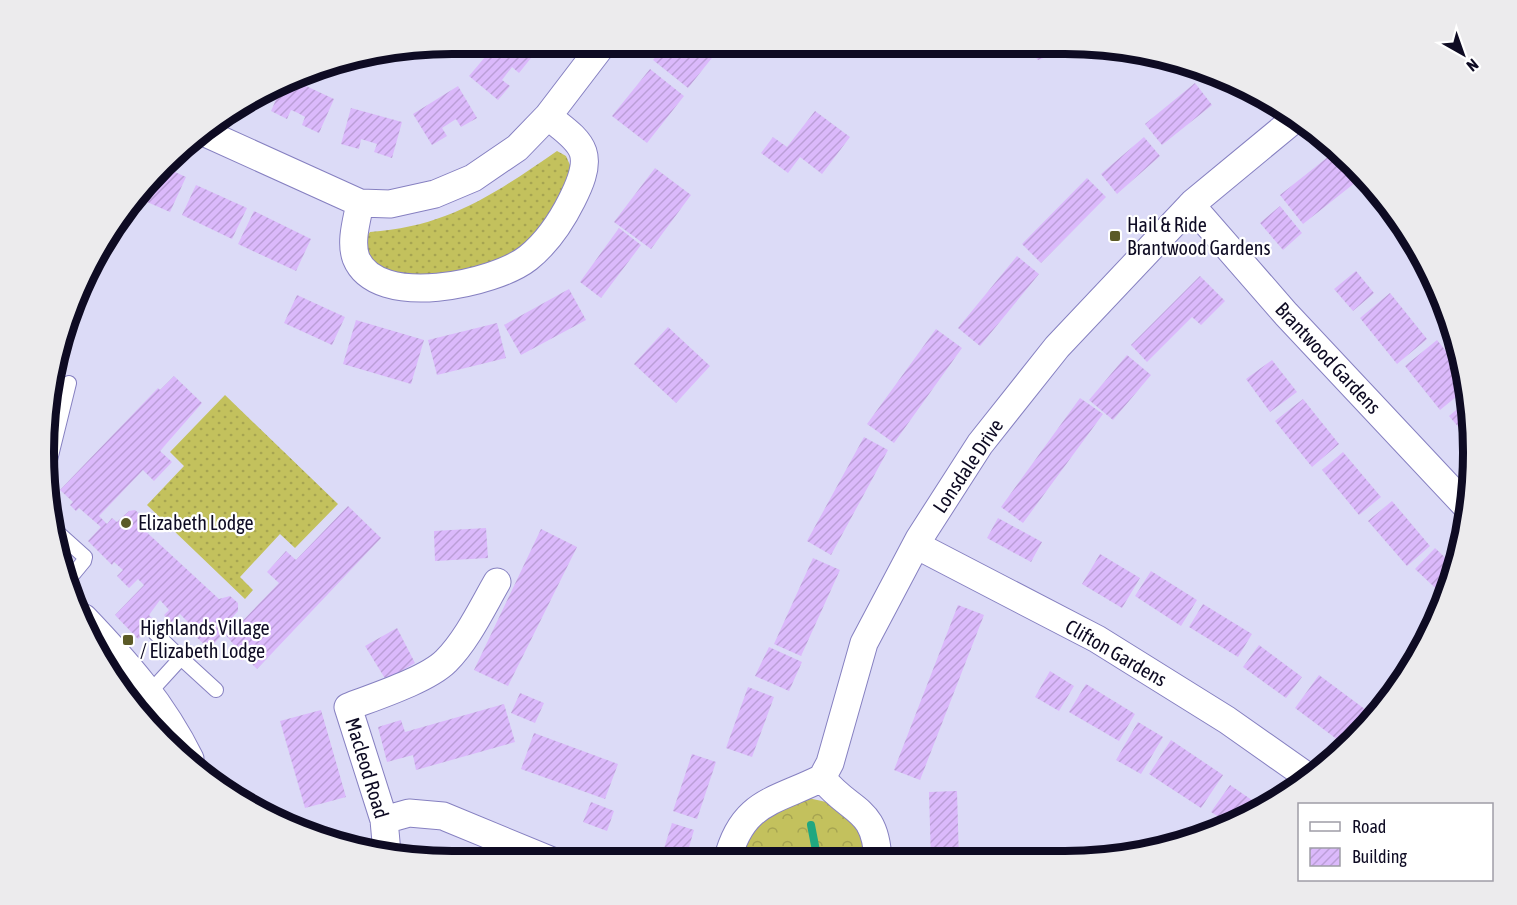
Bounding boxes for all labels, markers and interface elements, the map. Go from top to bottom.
north arrow [1433,24,1493,84]
text: N [1463,56,1482,75]
place label: Hail & Ride Brantwood Gardens [1127,213,1271,259]
marker: Hail & Ride Brantwood Gardens [1108,229,1122,243]
street label: Brantwood Gardens [1271,297,1386,418]
street label: Lonsdale Drive [928,414,1007,517]
place label: Elizabeth Lodge [138,511,254,534]
marker: Elizabeth Lodge [119,516,133,530]
street label: Clifton Gardens [1062,614,1171,691]
place label: Highlands Village / Elizabeth Lodge [140,616,270,662]
marker: Highlands Village / Elizabeth Lodge [121,633,135,647]
street label: Macleod Road [341,715,394,821]
legend [1298,803,1493,881]
text: Road [1352,816,1386,837]
text: Building [1352,846,1407,867]

